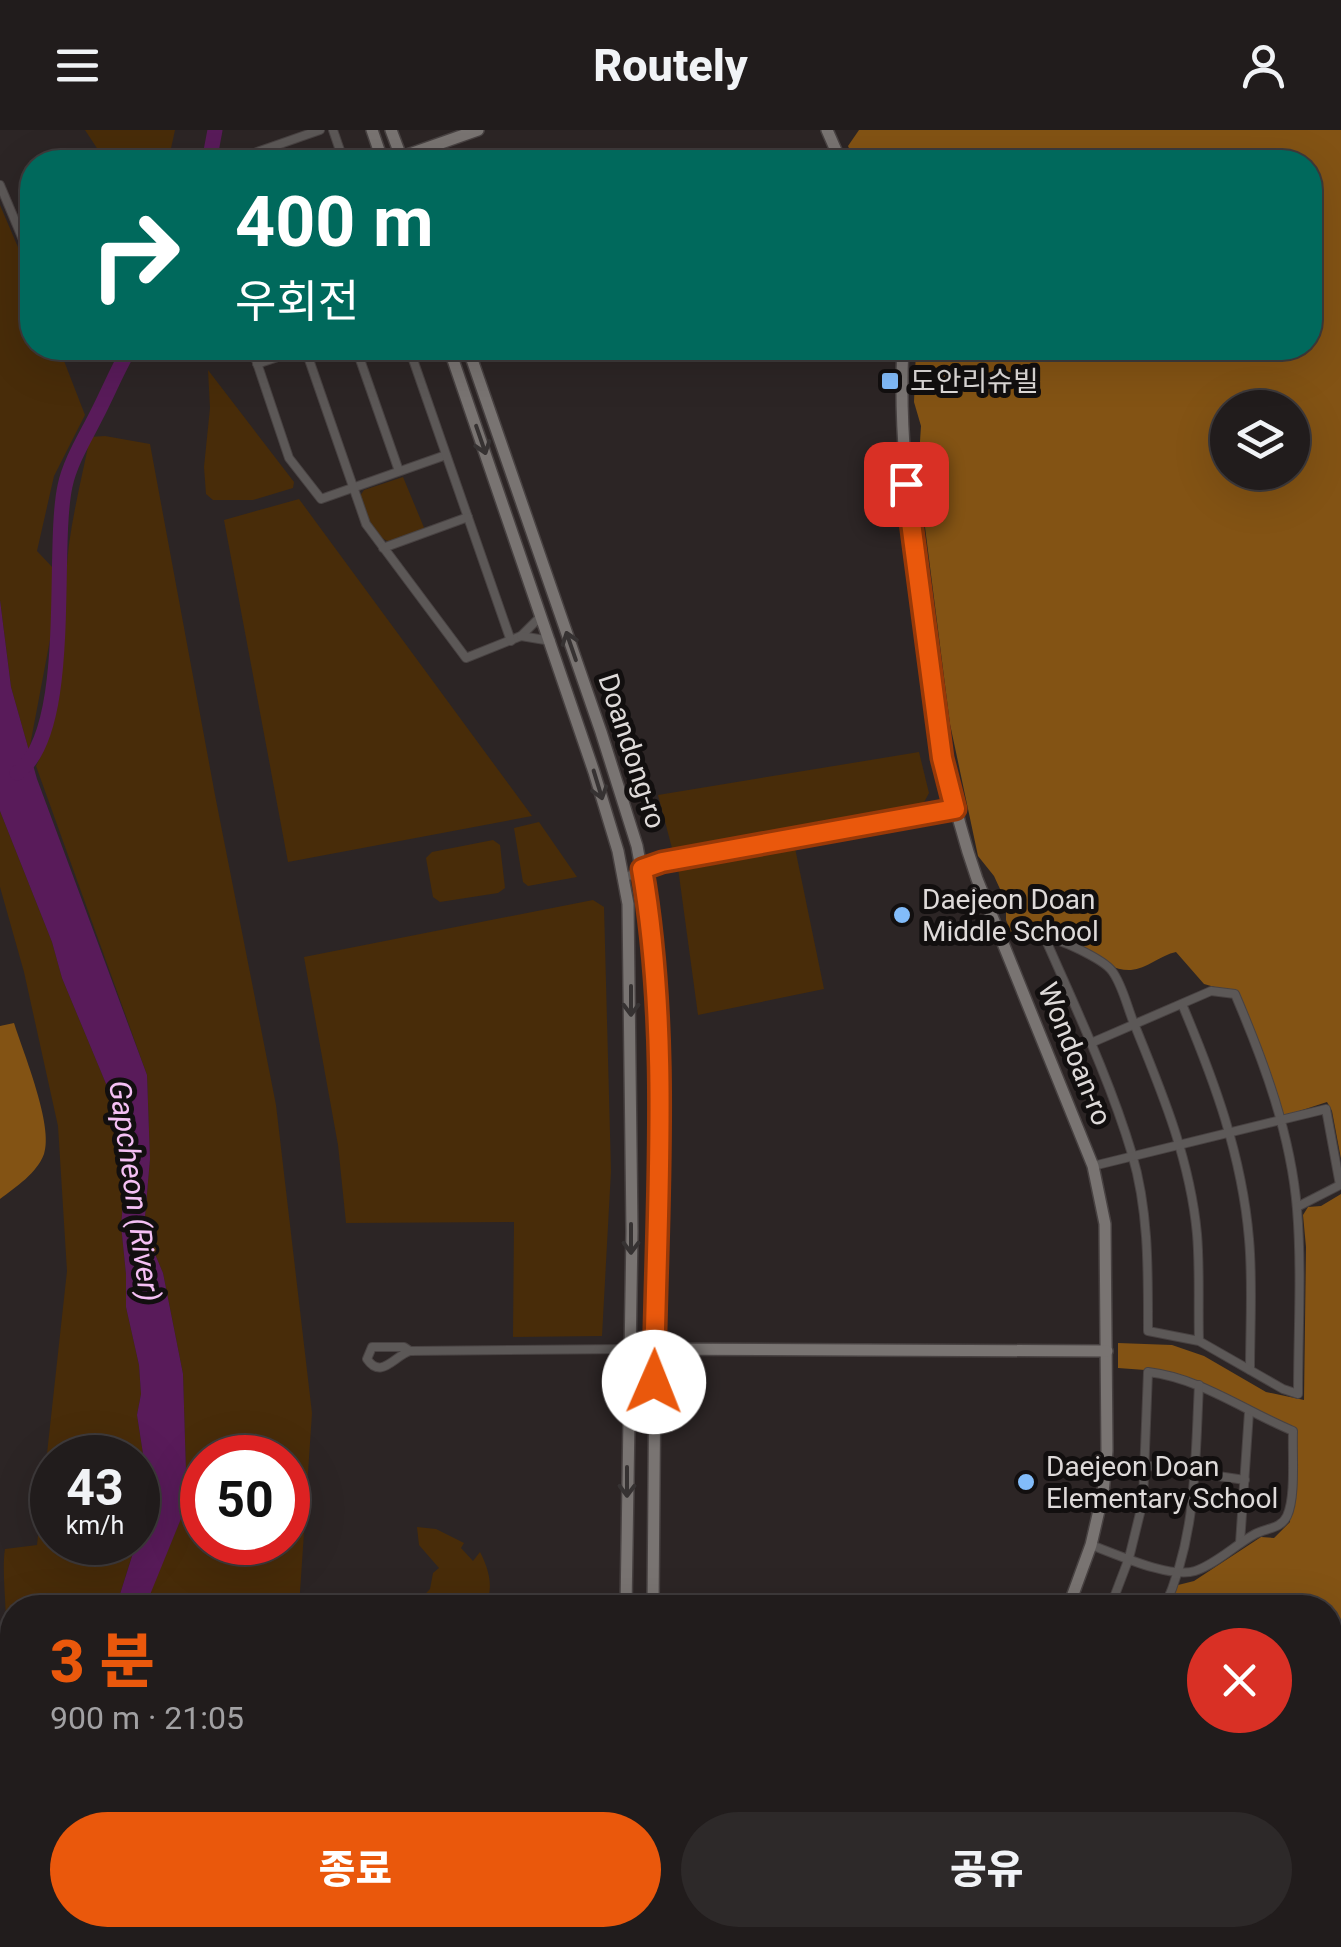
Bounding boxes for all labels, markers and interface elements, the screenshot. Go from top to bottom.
icon: menu [50,38,105,93]
icon: person [1236,38,1291,93]
text: Routely [593,39,748,92]
text: 400 m [235,181,434,263]
icon: right [70,190,200,320]
text: 우회전 [235,275,359,328]
place label: 도안리슈빌 [910,365,1039,398]
marker: 도안리슈빌 [879,370,901,392]
map controls [1210,390,1310,490]
button: layers [1210,390,1310,490]
one-way arrow [473,423,491,454]
pin [864,442,949,527]
icon: arrive [879,457,934,512]
one-way arrow [561,631,579,663]
street label: Doandong-ro [591,669,673,833]
one-way arrow [590,768,608,800]
place label: Daejeon Doan Middle School [922,883,1099,948]
marker: Daejeon Doan Middle School [891,904,913,926]
street label: Wondoan-ro [1031,978,1119,1130]
one-way arrow [622,984,640,1017]
water label: Gapcheon (River) [102,1078,168,1304]
one-way arrow [622,1222,640,1255]
position arrow [602,1330,706,1434]
speed limit sign: 50 [180,1435,310,1565]
place label: Daejeon Doan Elementary School [1046,1450,1278,1515]
text: 43 [66,1459,124,1517]
one-way arrow [618,1464,636,1497]
marker: Daejeon Doan Elementary School [1015,1471,1037,1493]
text: km/h [66,1511,124,1540]
text: 3 분 [50,1626,155,1697]
button: close [1187,1628,1292,1733]
text: 900 m · 21:05 [50,1699,244,1737]
button: 종료 [50,1812,661,1927]
button: 공유 [681,1812,1292,1927]

